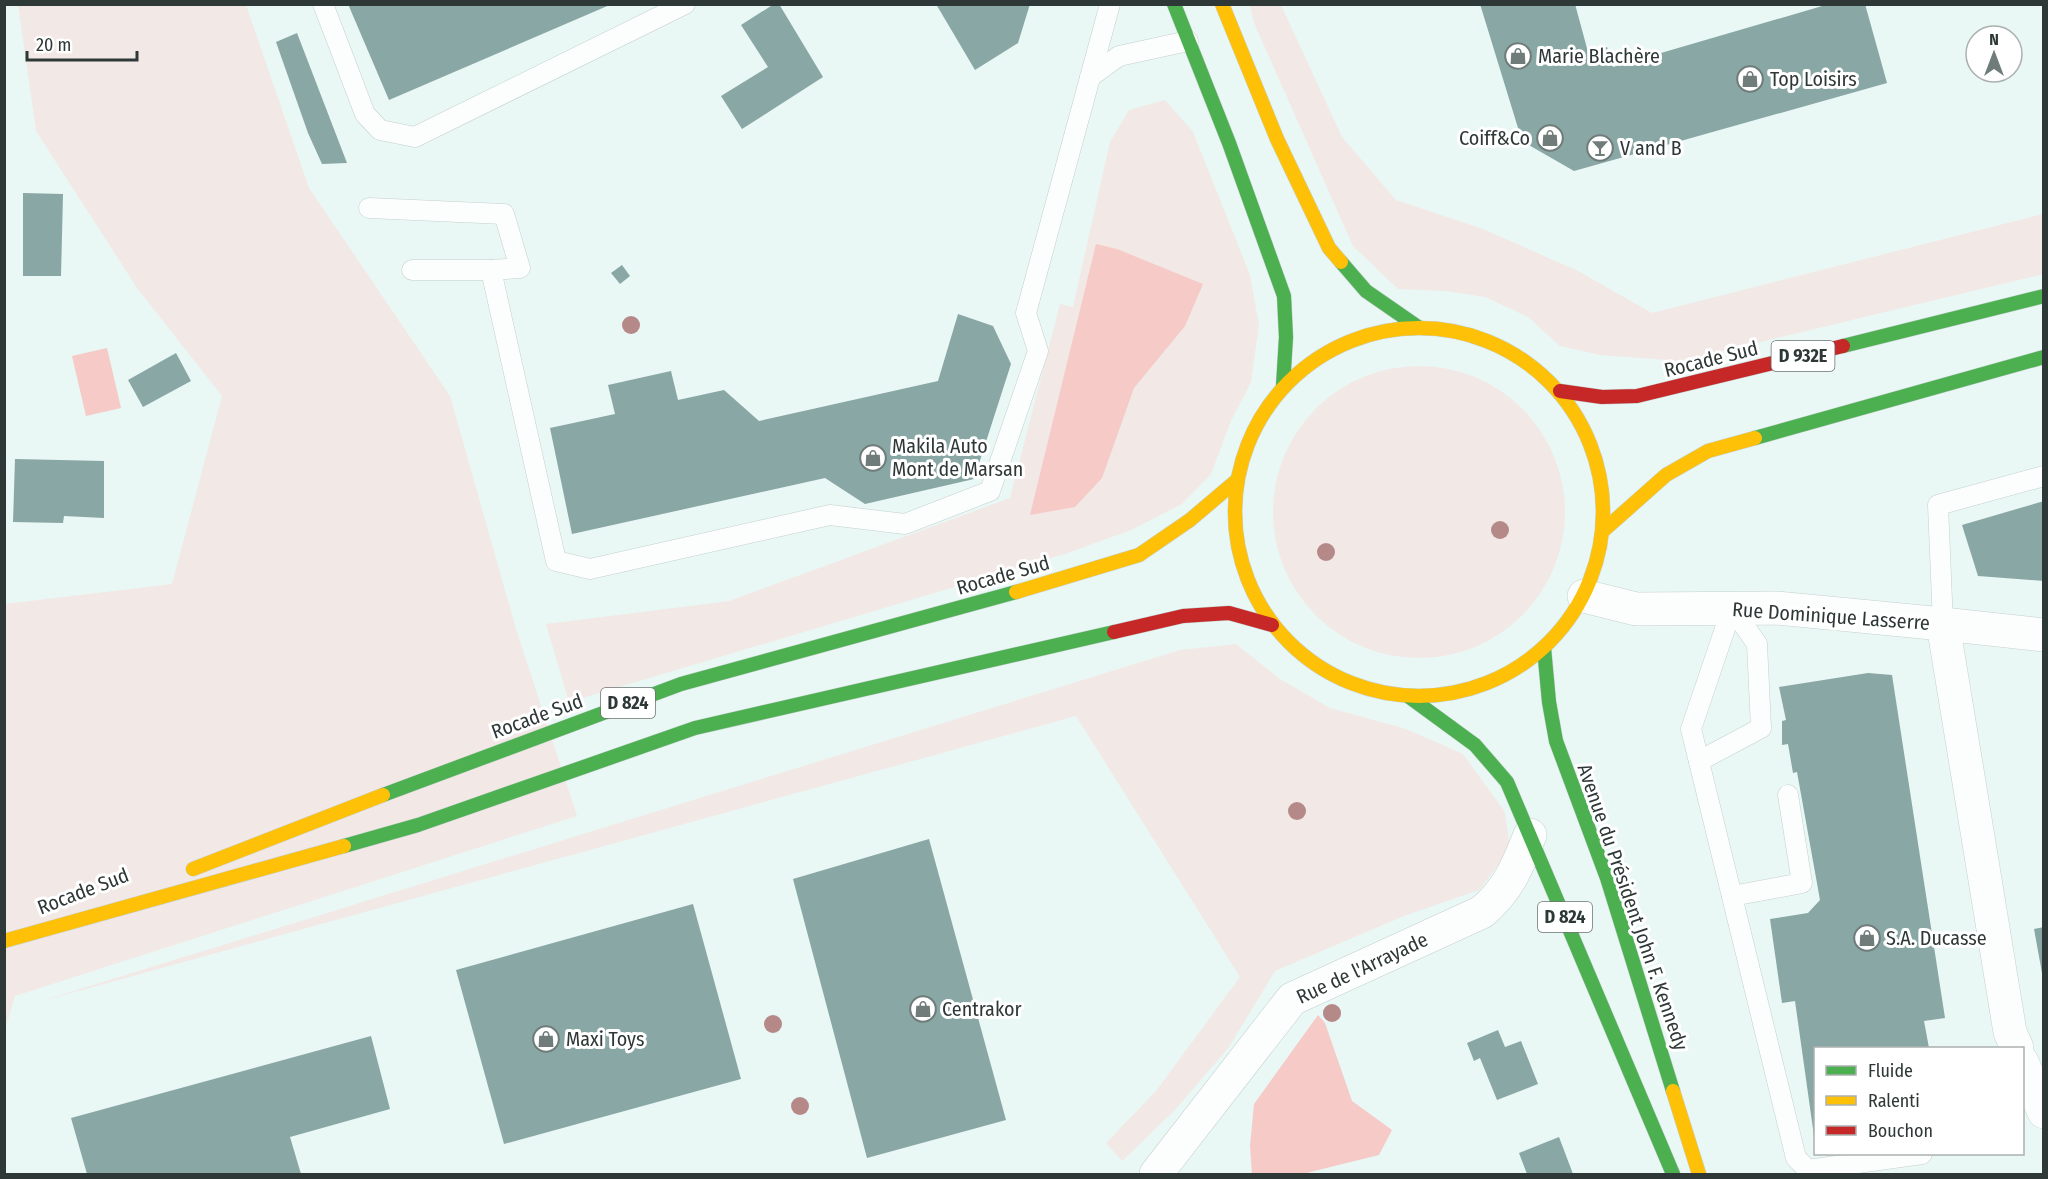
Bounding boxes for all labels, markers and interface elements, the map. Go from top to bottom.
scale bar [27,24,136,62]
north arrow [1964,24,2024,84]
text: N [1989,30,1999,49]
text: 20 m [36,34,71,56]
shop icon: Marie Blachère [1503,41,1533,71]
place label: Marie Blachère [1538,44,1660,68]
shop icon: Top Loisirs [1735,64,1765,94]
place label: Top Loisirs [1770,67,1857,91]
shop icon: Coiff&Co [1535,123,1565,153]
place label: Coiff&Co [1459,126,1530,150]
bar icon: V and B [1585,133,1615,163]
place label: V and B [1620,136,1682,160]
street label: Rocade Sud [1662,336,1760,382]
road number: D 932E [1772,341,1834,371]
place label: Makila Auto Mont de Marsan [892,434,1023,481]
shop icon: Makila Auto Mont de Marsan [858,443,888,473]
street label: Rocade Sud [954,550,1052,600]
street label: Rue Dominique Lasserre [1731,597,1931,635]
street label: Rocade Sud [488,688,586,744]
road number: D 824 [601,688,655,718]
street label: Avenue du Président John F. Kennedy [1573,760,1693,1054]
street label: Rocade Sud [34,863,132,919]
road number: D 824 [1538,902,1592,932]
shop icon: S.A. Ducasse [1852,923,1882,953]
place label: S.A. Ducasse [1886,926,1987,950]
street label: Rue de l'Arrayade [1293,927,1431,1009]
shop icon: Centrakor [908,994,938,1024]
place label: Centrakor [942,997,1022,1021]
shop icon: Maxi Toys [531,1024,561,1054]
place label: Maxi Toys [566,1027,644,1051]
legend [1814,1047,2024,1155]
text: Fluide [1868,1060,1913,1082]
text: Ralenti [1868,1090,1920,1112]
text: Bouchon [1868,1120,1933,1142]

